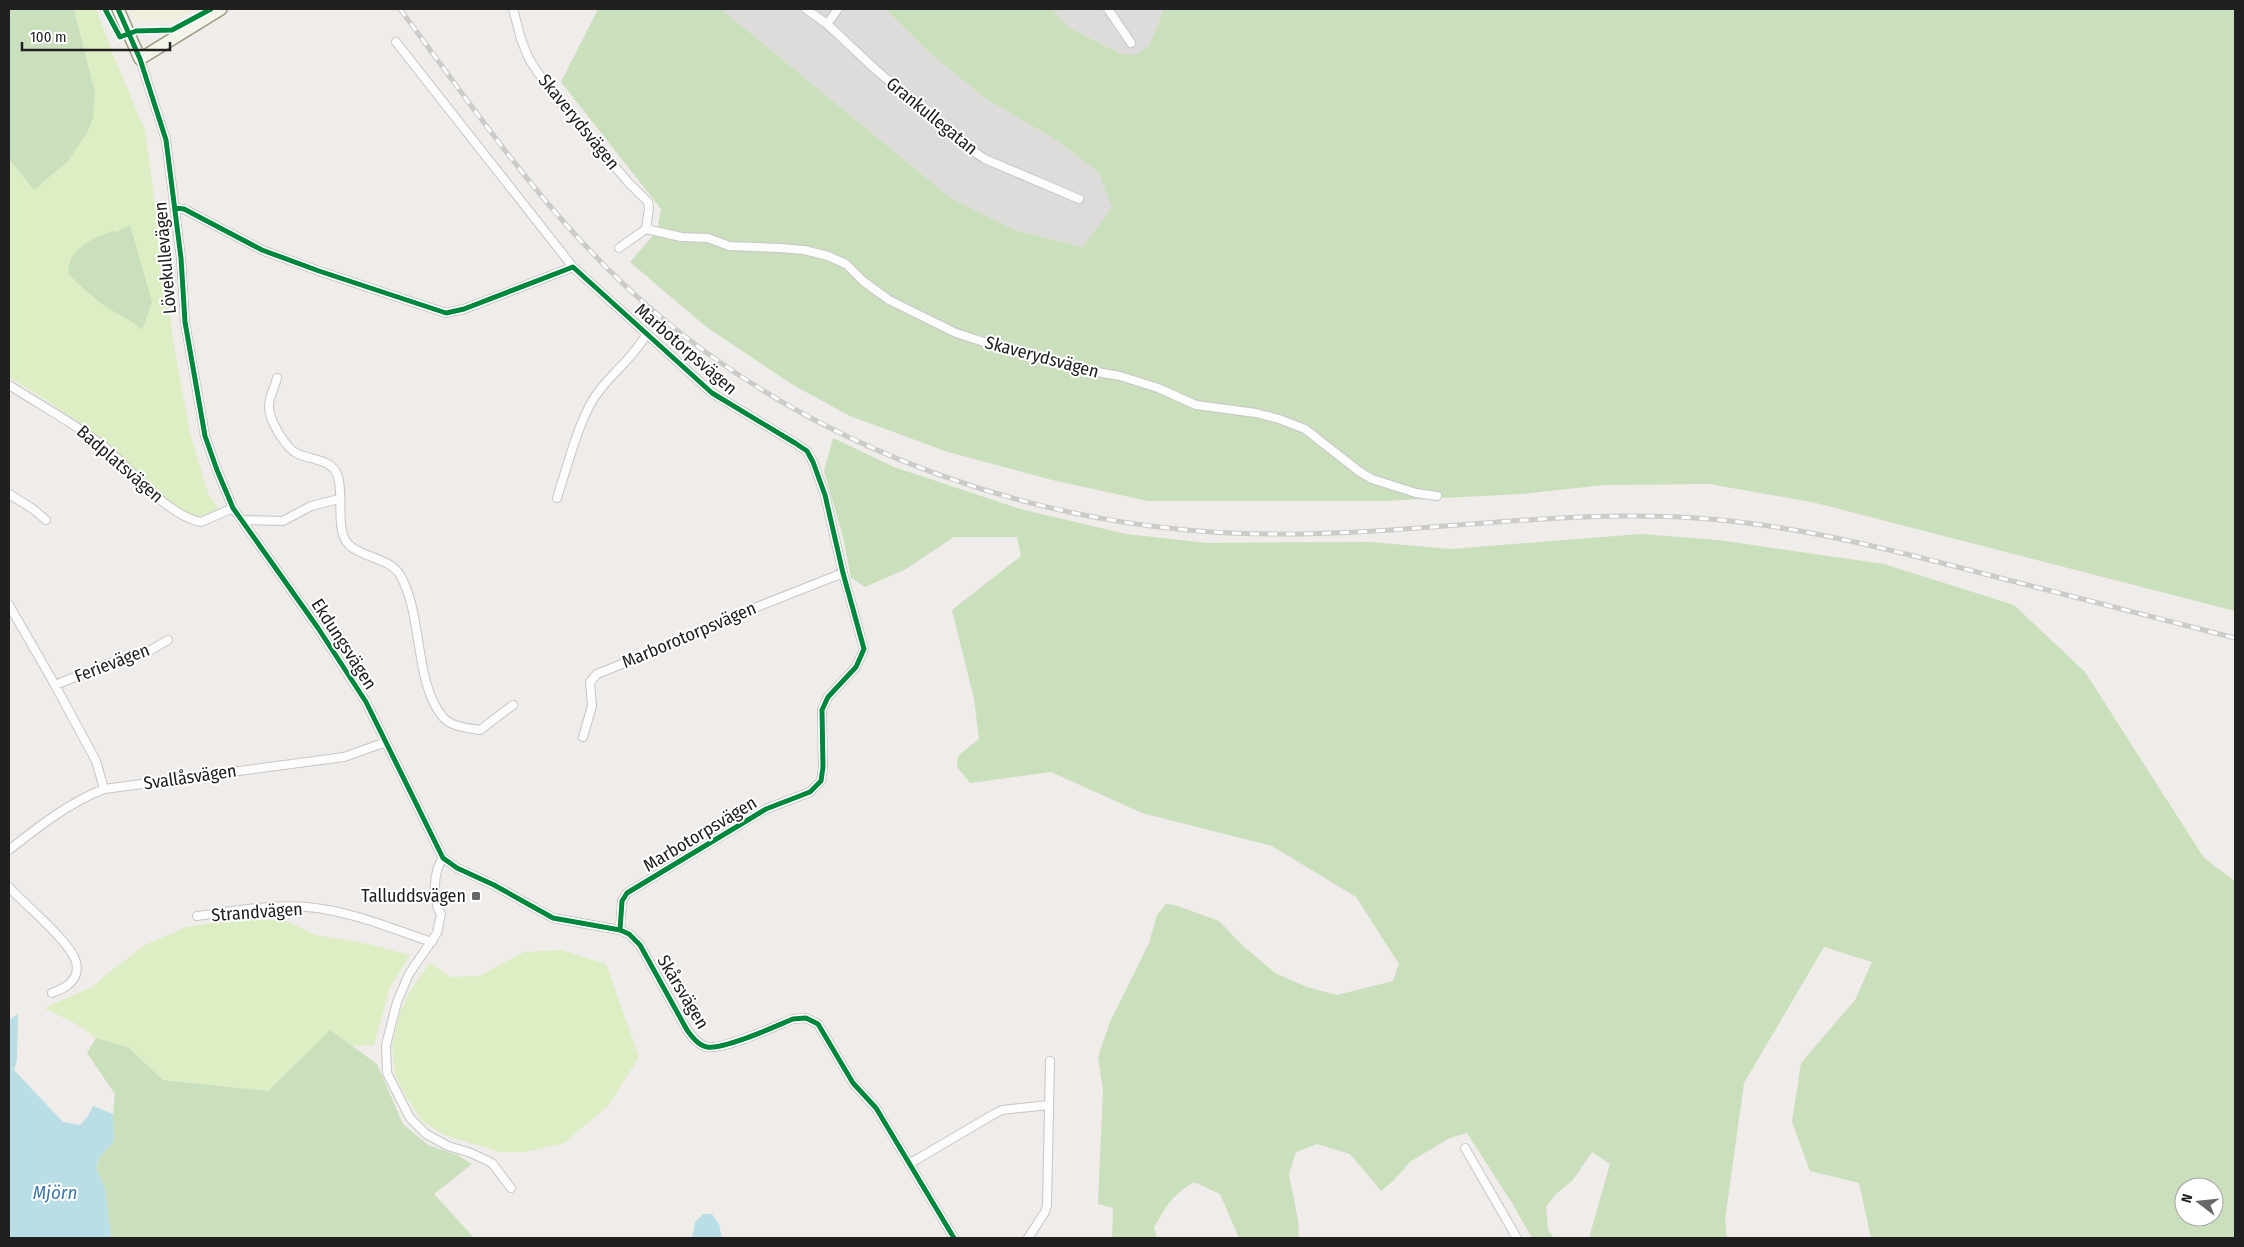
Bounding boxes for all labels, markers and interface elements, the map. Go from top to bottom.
scale bar [22,20,170,52]
text: 100 m [30,28,67,46]
street label: Skaverydsvägen [534,70,624,174]
street label: Grankullegatan [882,72,982,160]
street label: Lövekullevägen [149,201,181,315]
street label: Marbotorpsvägen [630,299,742,399]
street label: Skaverydsvägen [983,331,1101,383]
street label: Badplatsvägen [72,420,168,508]
street label: Ekdungsvägen [306,594,382,694]
street label: Marborotorpsvägen [619,597,759,673]
street label: Ferievägen [71,639,153,687]
street label: Svallåsvägen [142,760,238,794]
street label: Marbotorpsvägen [639,792,761,876]
place label: Talluddsvägen [361,885,466,907]
marker: Talluddsvägen [470,890,482,902]
street label: Strandvägen [211,898,303,926]
street label: Skårsvägen [652,951,714,1033]
north arrow [2174,1177,2224,1227]
water label: Mjörn [33,1181,77,1204]
text: N [2178,1192,2196,1205]

